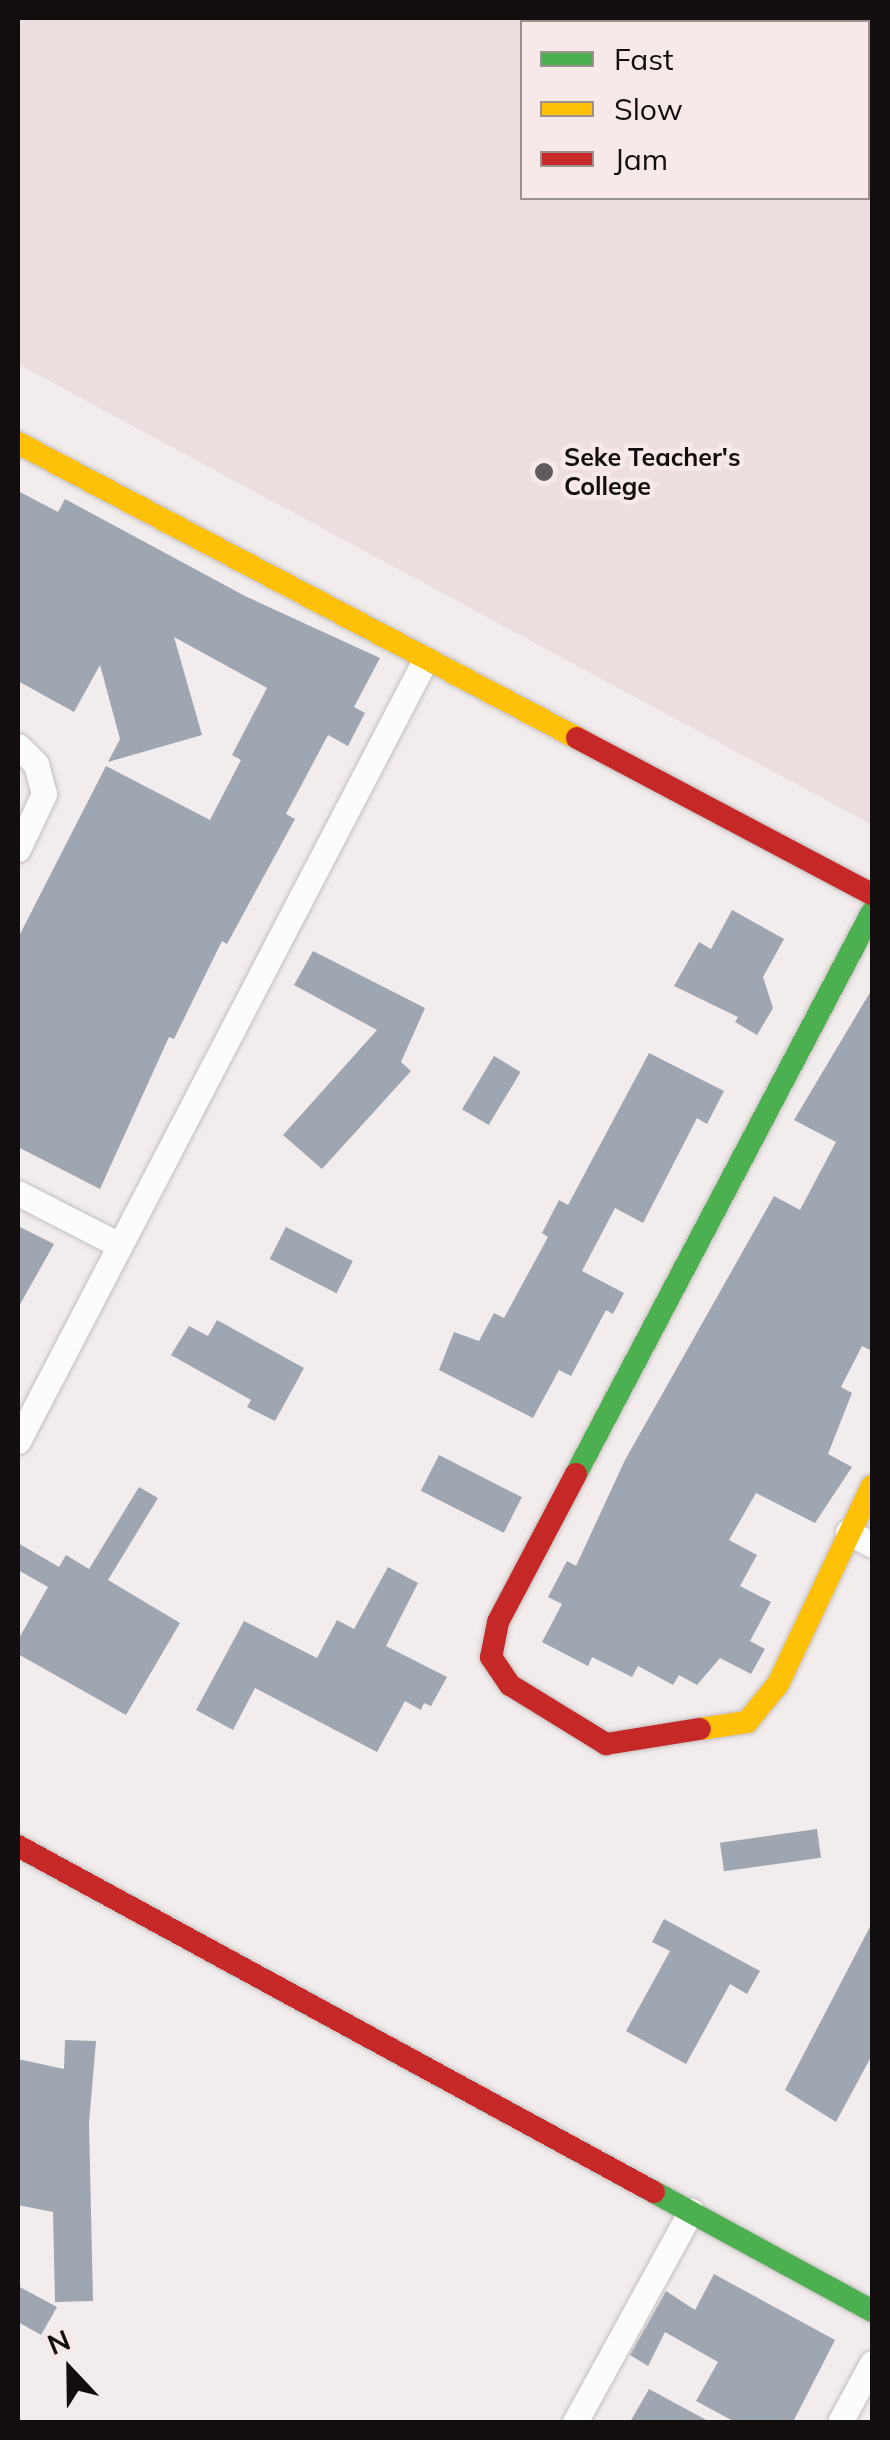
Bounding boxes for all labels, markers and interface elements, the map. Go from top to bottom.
legend [520,20,870,200]
text: Fast [614,40,674,78]
text: Slow [614,90,683,128]
text: Jam [614,140,668,178]
place label: Seke Teacher's College [564,443,740,502]
marker: Seke Teacher's College [533,461,555,483]
north arrow [20,2320,120,2420]
text: N [42,2322,75,2362]

